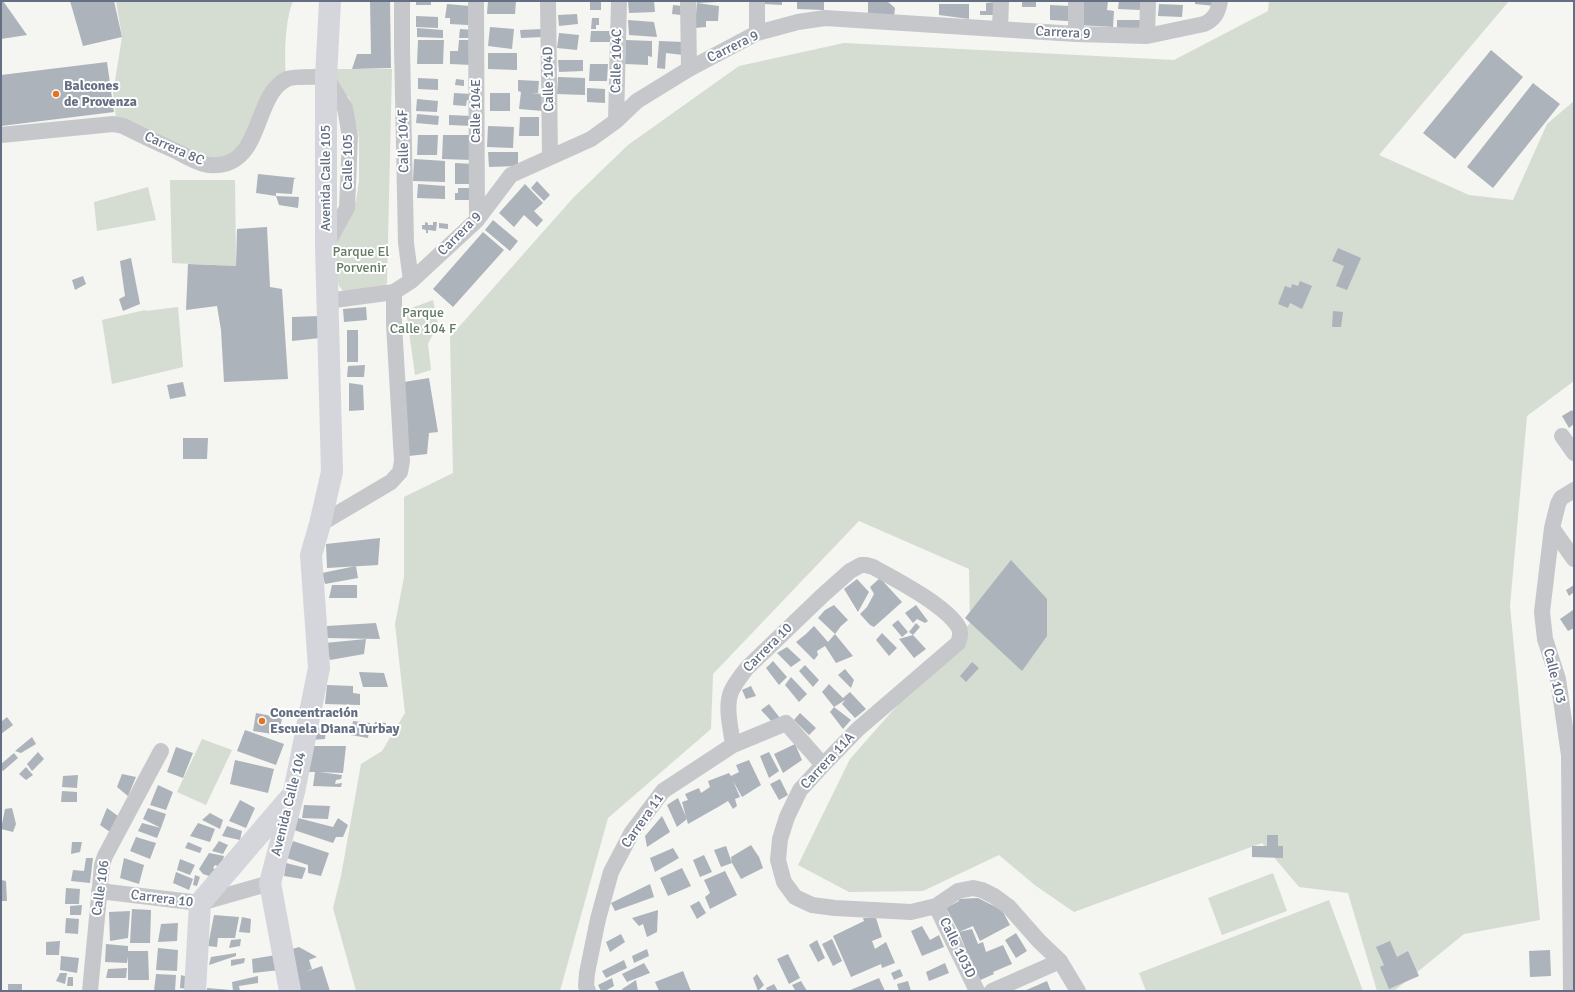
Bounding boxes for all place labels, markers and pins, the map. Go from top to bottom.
place label: Balcones de Provenza [64,78,137,110]
marker: Balcones de Provenza [51,89,61,99]
place label: Concentración Escuela Diana Turbay [270,705,399,738]
marker: Concentración Escuela Diana Turbay [257,716,267,726]

